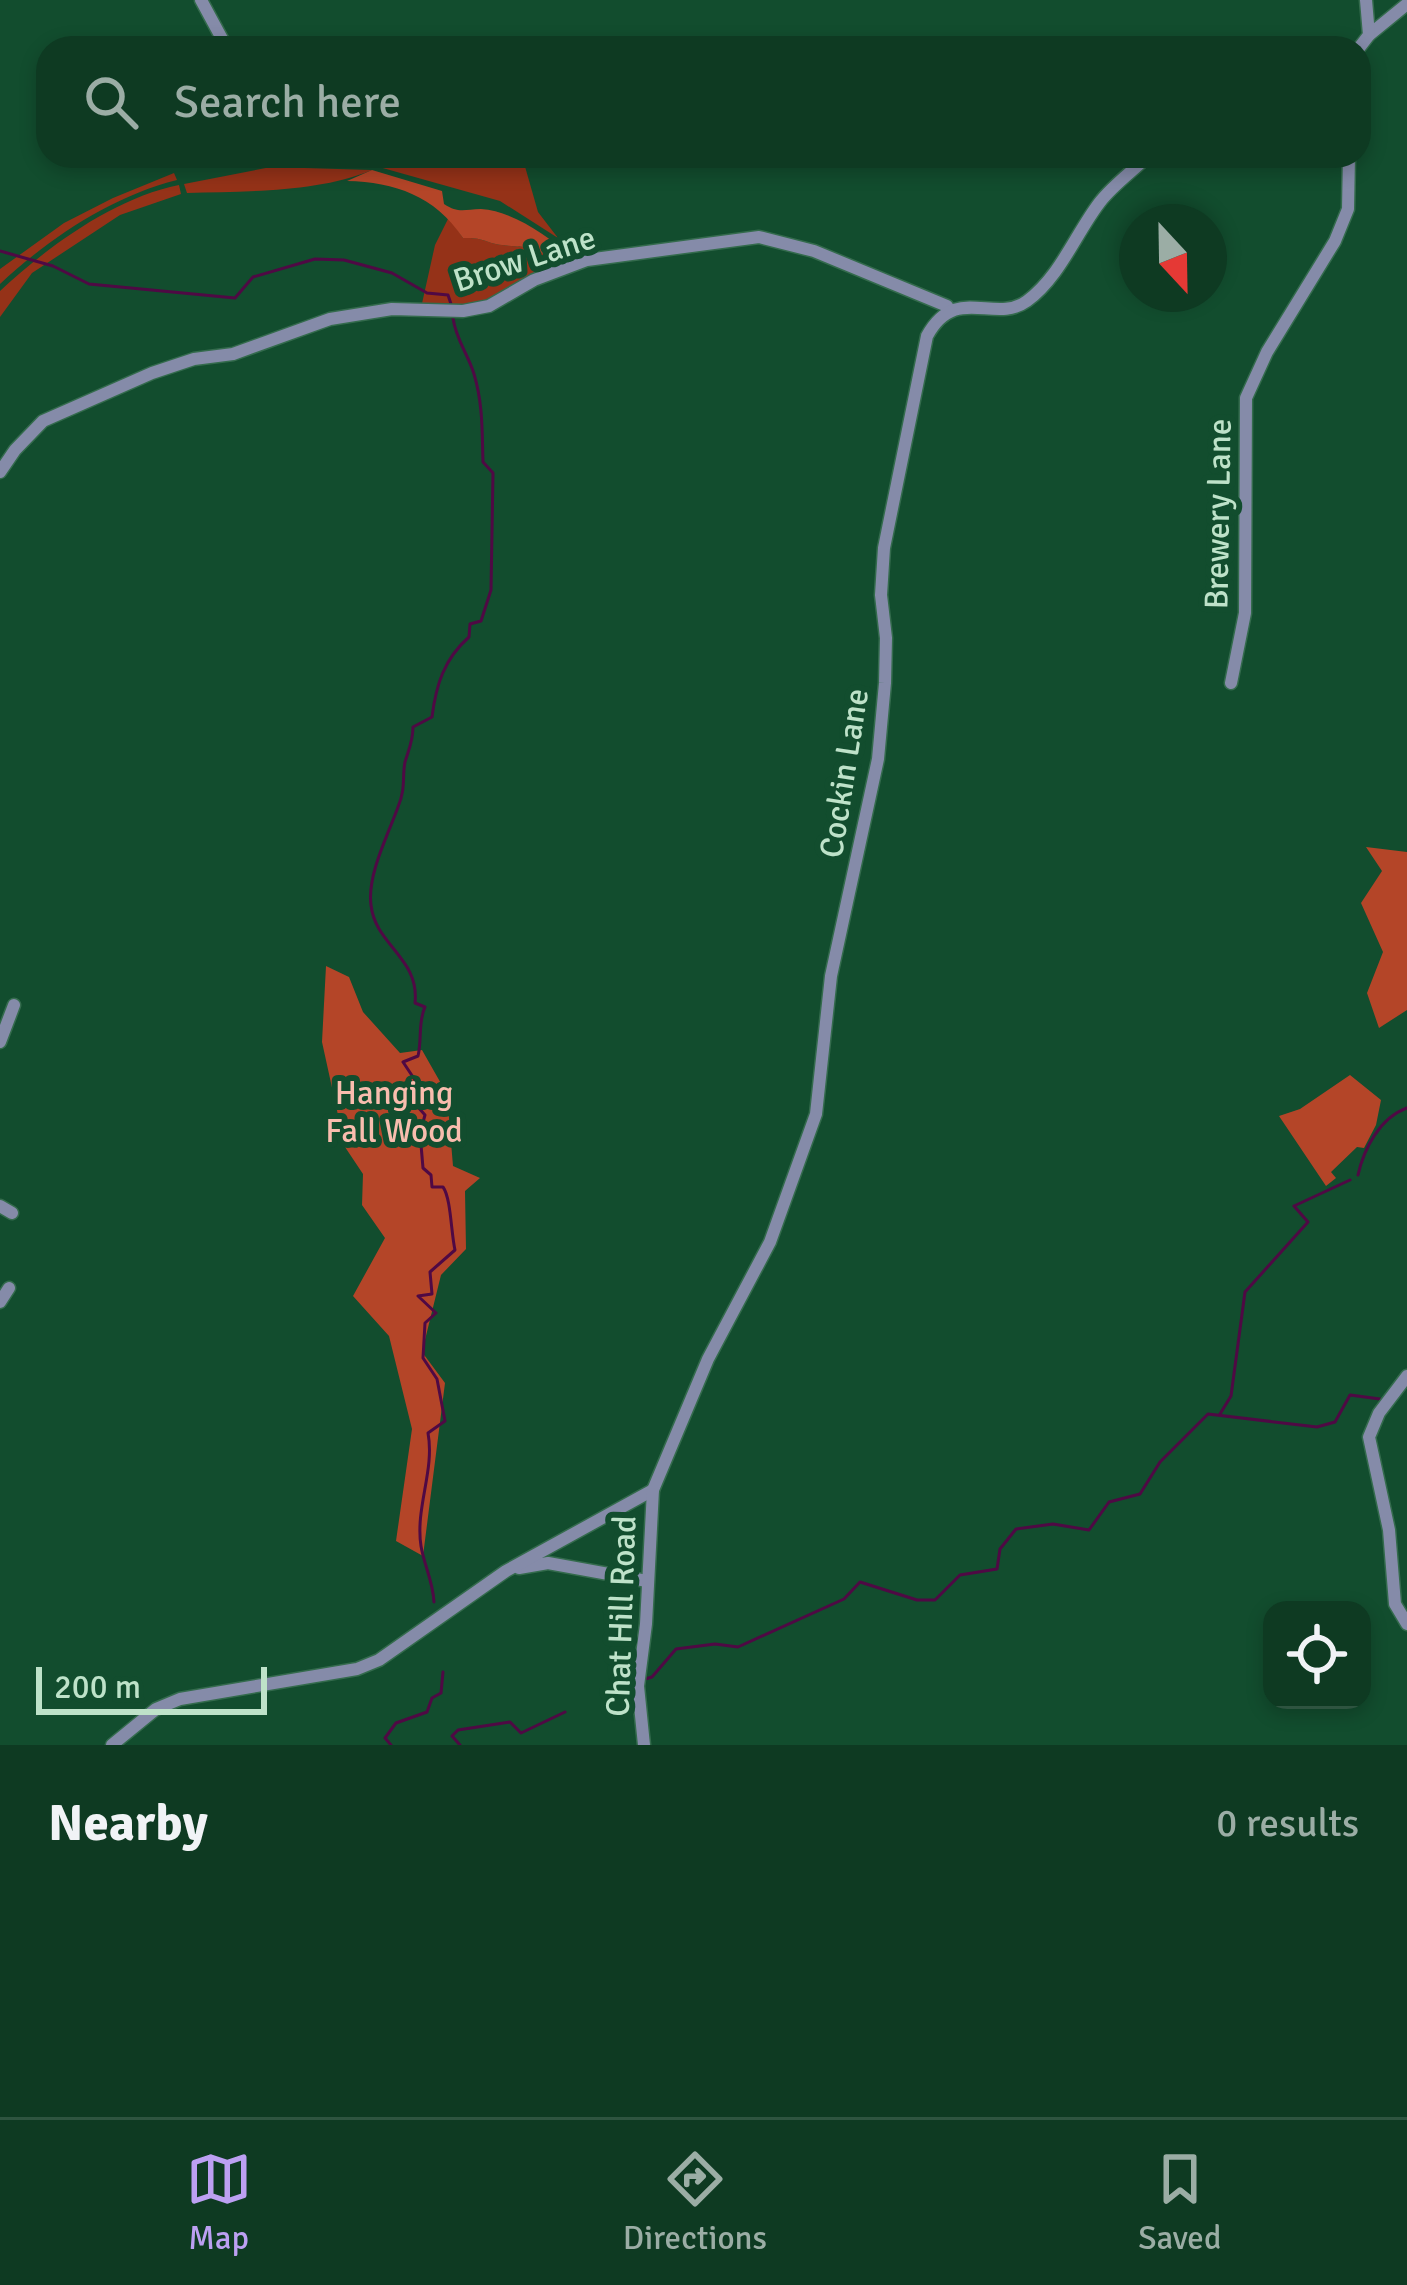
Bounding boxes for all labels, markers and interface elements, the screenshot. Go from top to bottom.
search box [36,36,1371,168]
icon: search [78,69,144,135]
text: Search here [174,75,401,130]
north arrow [1119,204,1227,312]
street label: Brow Lane [448,217,601,302]
street label: Brewery Lane [1196,418,1241,610]
street label: Cockin Lane [811,686,878,861]
park label: Hanging Fall Wood [325,1073,463,1152]
street label: Chat Hill Road [598,1515,645,1717]
map controls [1263,1601,1371,1709]
button: locate [1263,1601,1371,1709]
scale bar [36,1661,267,1714]
text: 200 m [54,1667,141,1708]
text: Nearby [48,1792,208,1855]
text: 0 results [1216,1799,1359,1847]
tab: Map [186,2146,252,2259]
tab: Directions [623,2146,767,2259]
tab: Saved [1138,2146,1221,2259]

